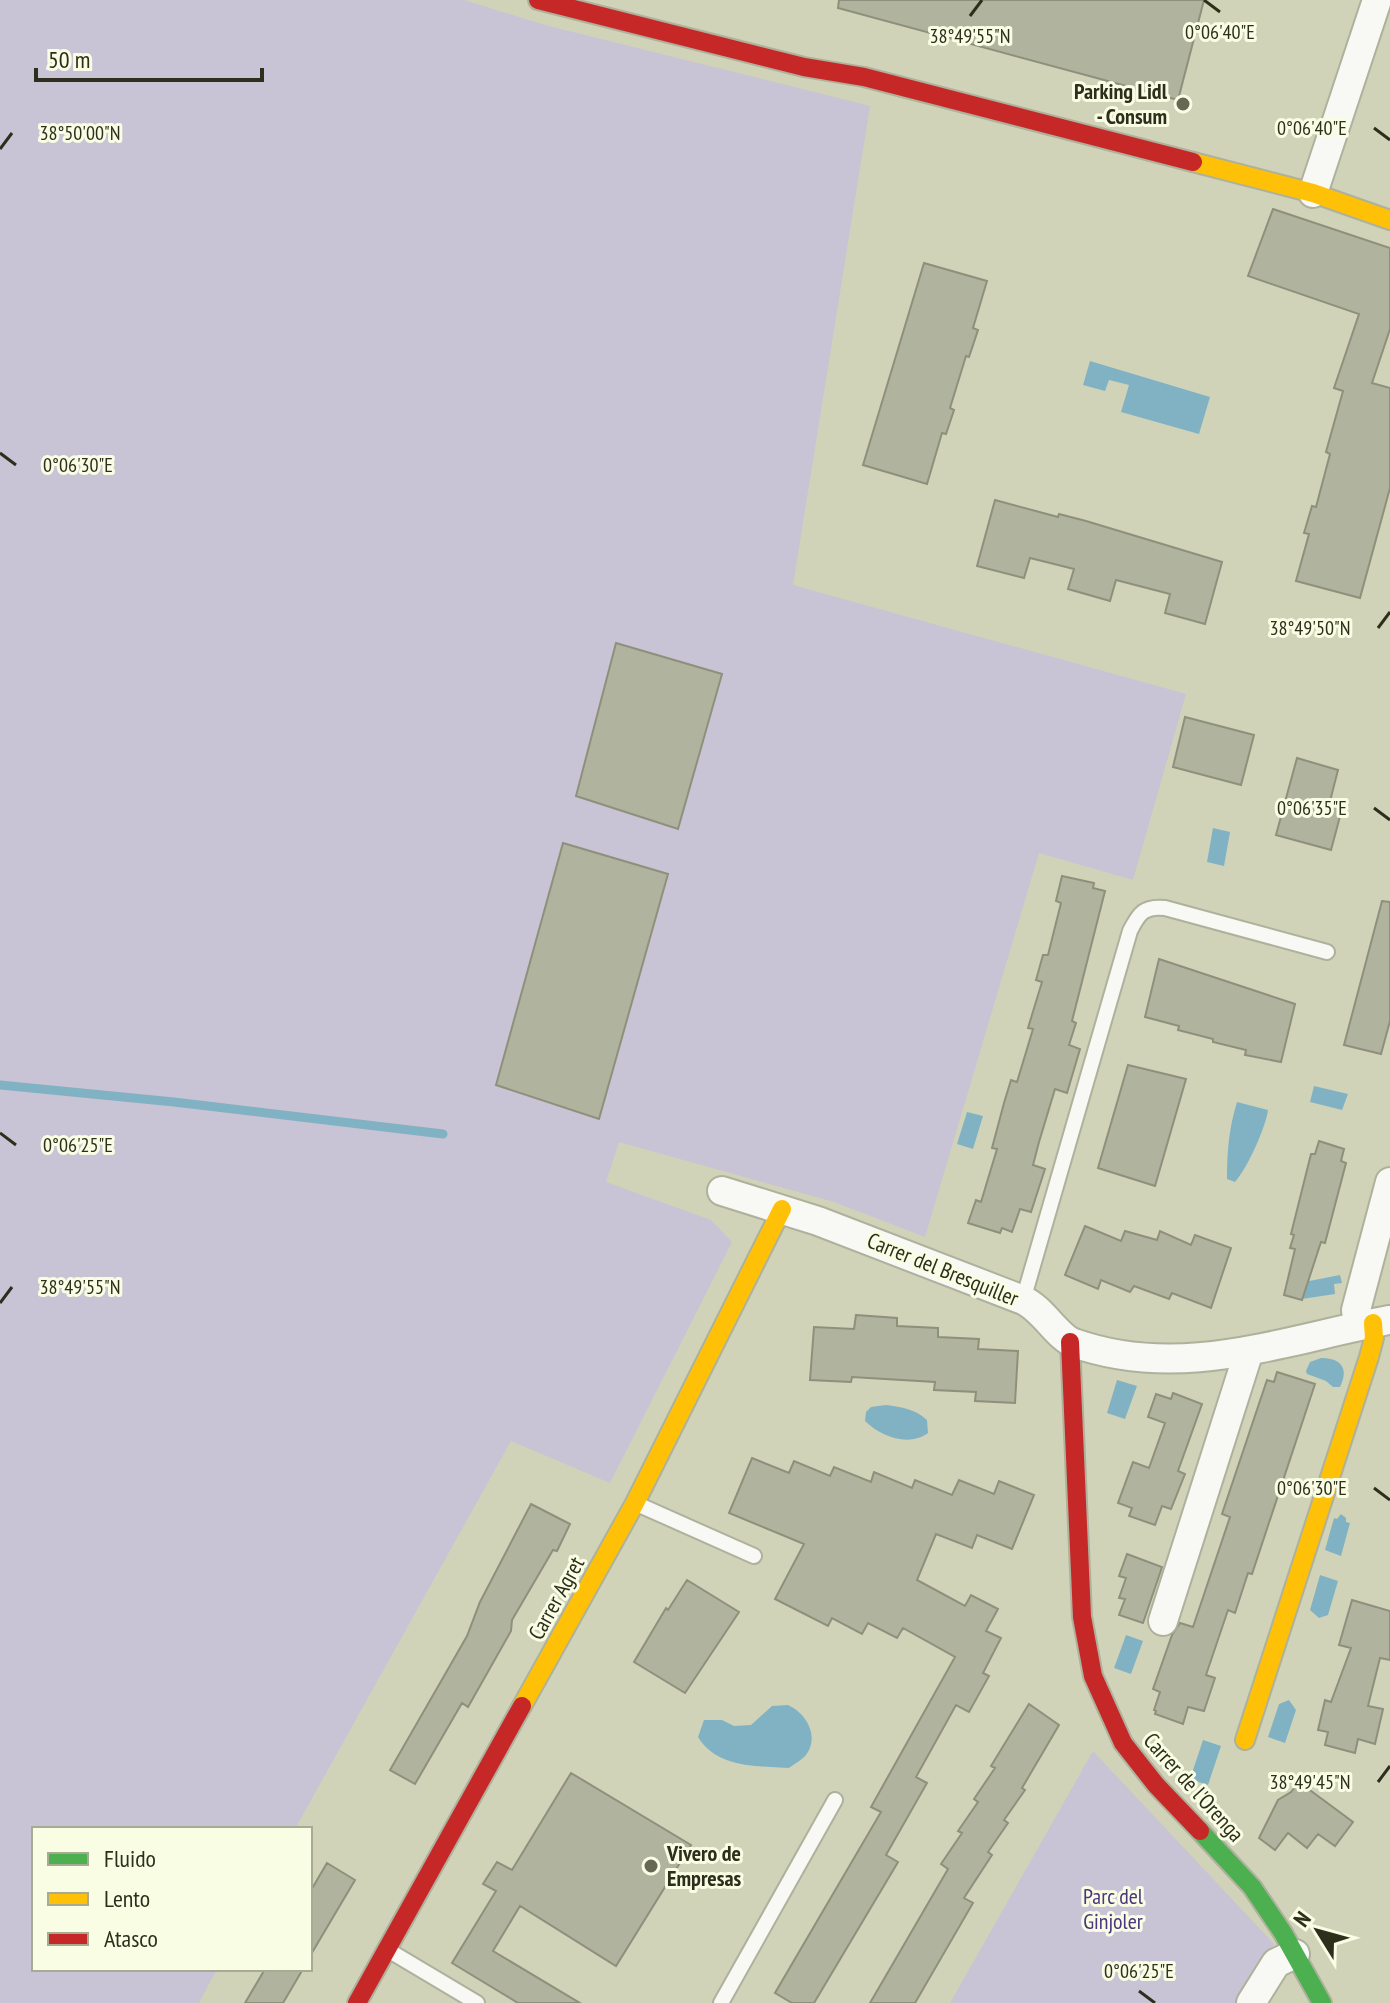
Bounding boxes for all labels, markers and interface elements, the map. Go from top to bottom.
text: 0°06'40"E [1185,19,1255,45]
text: 38°49'55"N [930,23,1010,49]
scale bar [36,32,262,82]
text: 50 m [48,44,90,75]
place label: Parking Lidl - Consum [1074,77,1168,130]
marker: Parking Lidl - Consum [1174,95,1192,113]
text: 0°06'40"E [1277,115,1347,141]
text: 38°50'00"N [40,120,120,146]
text: 0°06'30"E [43,452,113,478]
text: 38°49'50"N [1270,615,1350,641]
text: 0°06'35"E [1277,795,1347,821]
text: 0°06'25"E [43,1132,113,1158]
street label: Carrer del Bresquiller [863,1226,1023,1312]
text: 38°49'55"N [40,1274,120,1300]
text: 0°06'30"E [1277,1475,1347,1501]
street label: Carrer Agret [522,1552,590,1644]
street label: Carrer de l'Orenga [1138,1727,1250,1847]
text: 38°49'45"N [1270,1769,1350,1795]
legend [32,1827,312,1971]
place label: Vivero de Empresas [666,1839,742,1892]
text: Fluido [104,1843,156,1874]
marker: Vivero de Empresas [642,1857,660,1875]
park label: Parc del Ginjoler [1083,1882,1144,1935]
text: Lento [104,1883,150,1914]
north arrow [1278,1891,1358,1971]
text: N [1287,1906,1317,1932]
text: Atasco [104,1923,158,1954]
text: 0°06'25"E [1104,1958,1174,1984]

